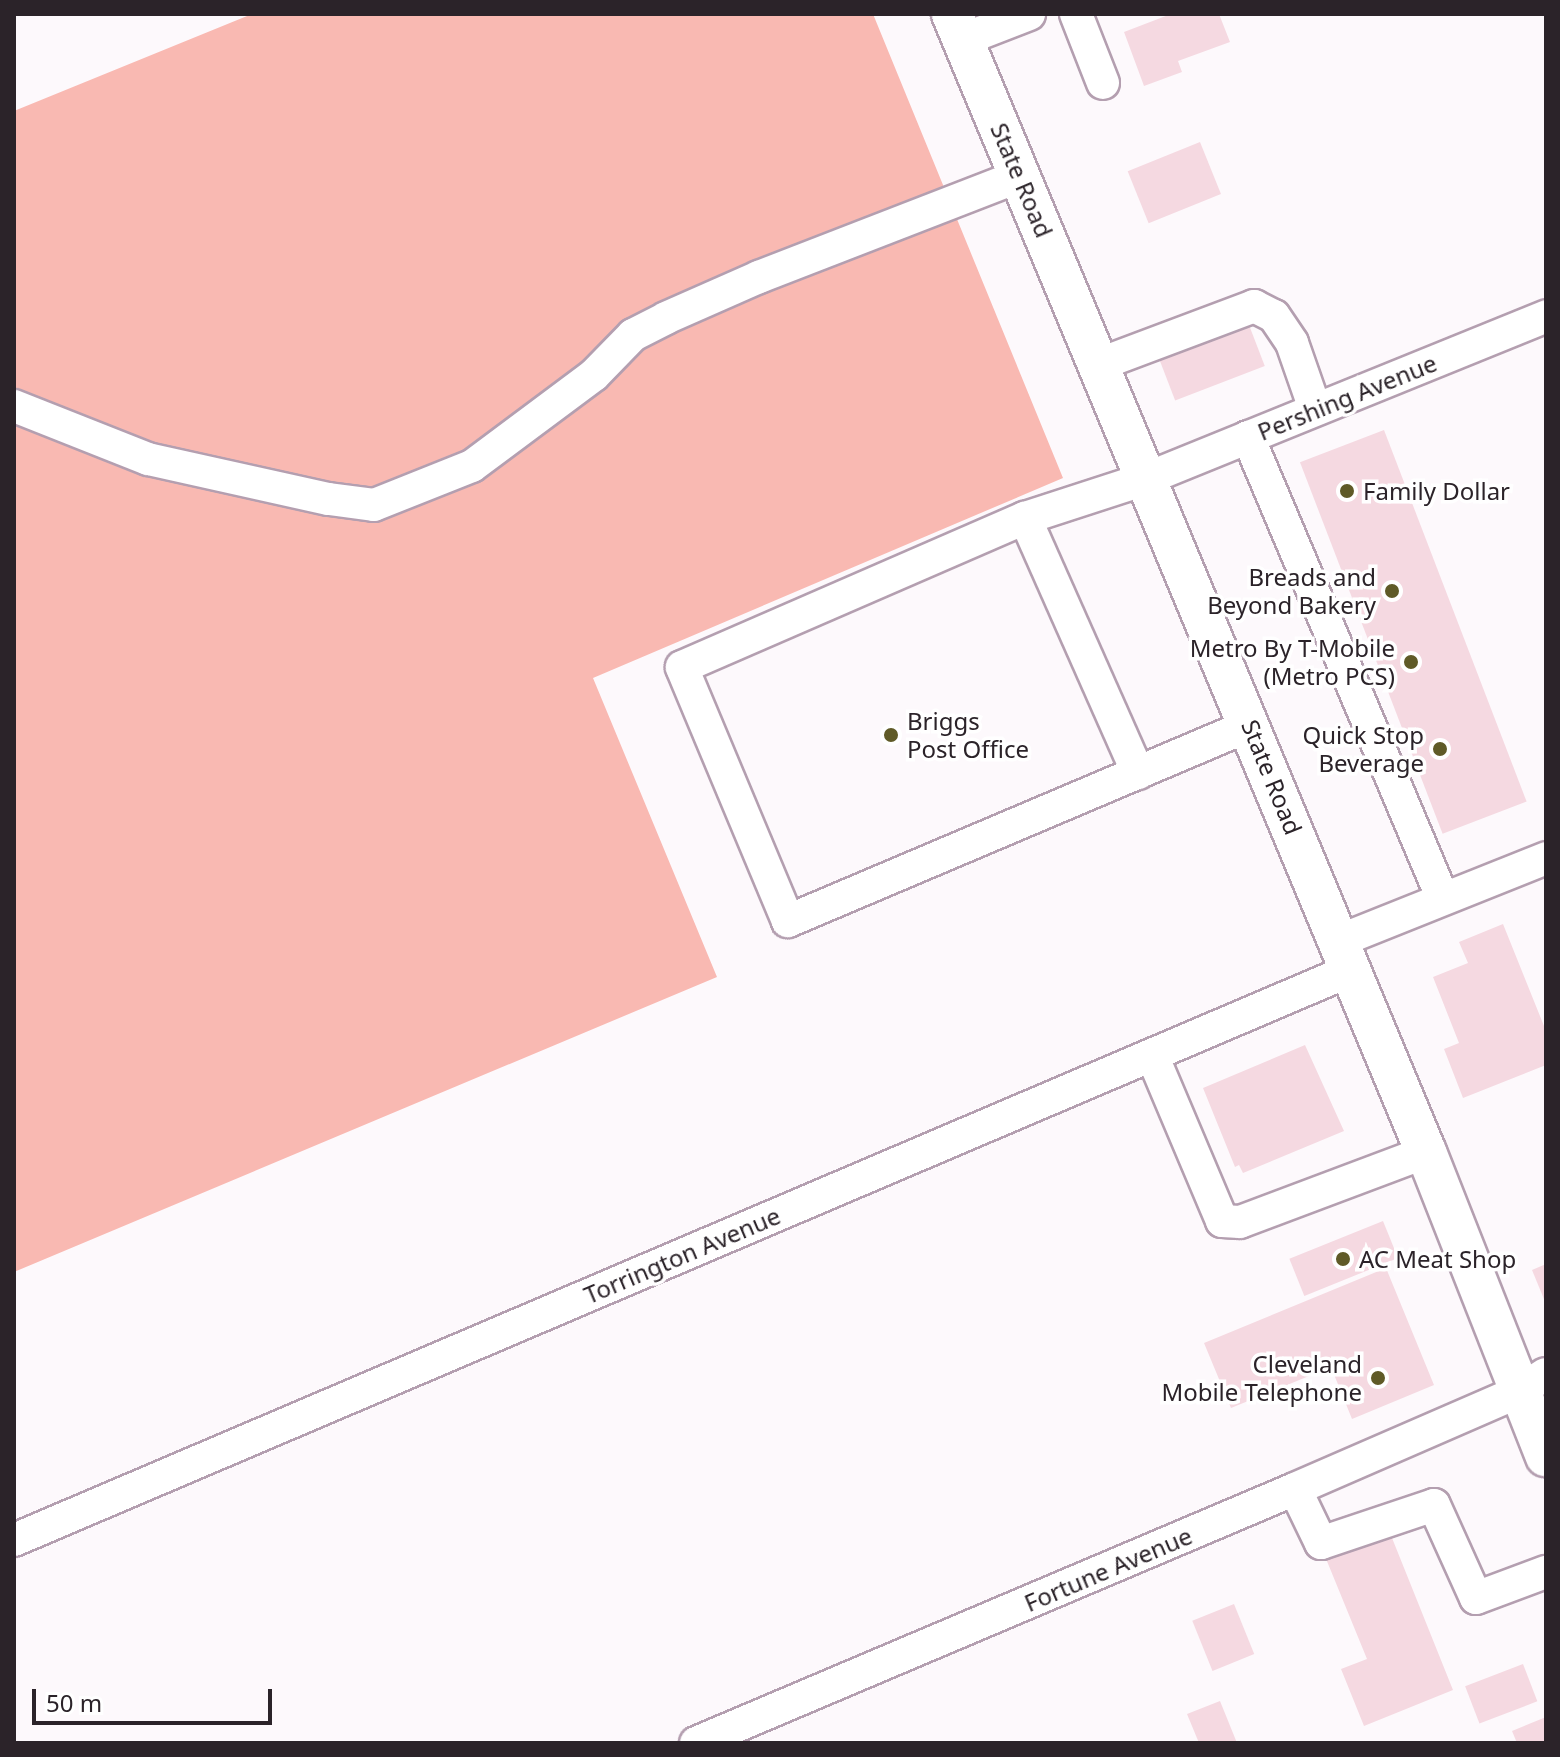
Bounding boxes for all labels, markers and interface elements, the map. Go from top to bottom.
street label: State Road [985,118,1059,242]
street label: Pershing Avenue [1253,348,1441,446]
place label: Family Dollar [1363,477,1510,505]
marker: Family Dollar [1338,482,1356,500]
place label: Breads and Beyond Bakery [1207,563,1376,619]
marker: Breads and Beyond Bakery [1383,582,1401,600]
place label: Metro By T-Mobile (Metro PCS) [1190,634,1395,690]
marker: Metro By T-Mobile (Metro PCS) [1402,653,1420,671]
place label: Briggs Post Office [907,707,1029,763]
street label: State Road [1236,715,1308,839]
place label: Quick Stop Beverage [1303,721,1424,777]
marker: Briggs Post Office [882,726,900,744]
marker: Quick Stop Beverage [1431,740,1449,758]
street label: Torrington Avenue [580,1201,784,1309]
place label: AC Meat Shop [1359,1245,1516,1273]
marker: AC Meat Shop [1334,1250,1352,1268]
place label: Cleveland Mobile Telephone [1161,1350,1362,1406]
marker: Cleveland Mobile Telephone [1369,1369,1387,1387]
street label: Fortune Avenue [1020,1521,1196,1617]
scale bar [36,1673,276,1723]
text: 50 m [46,1686,102,1719]

